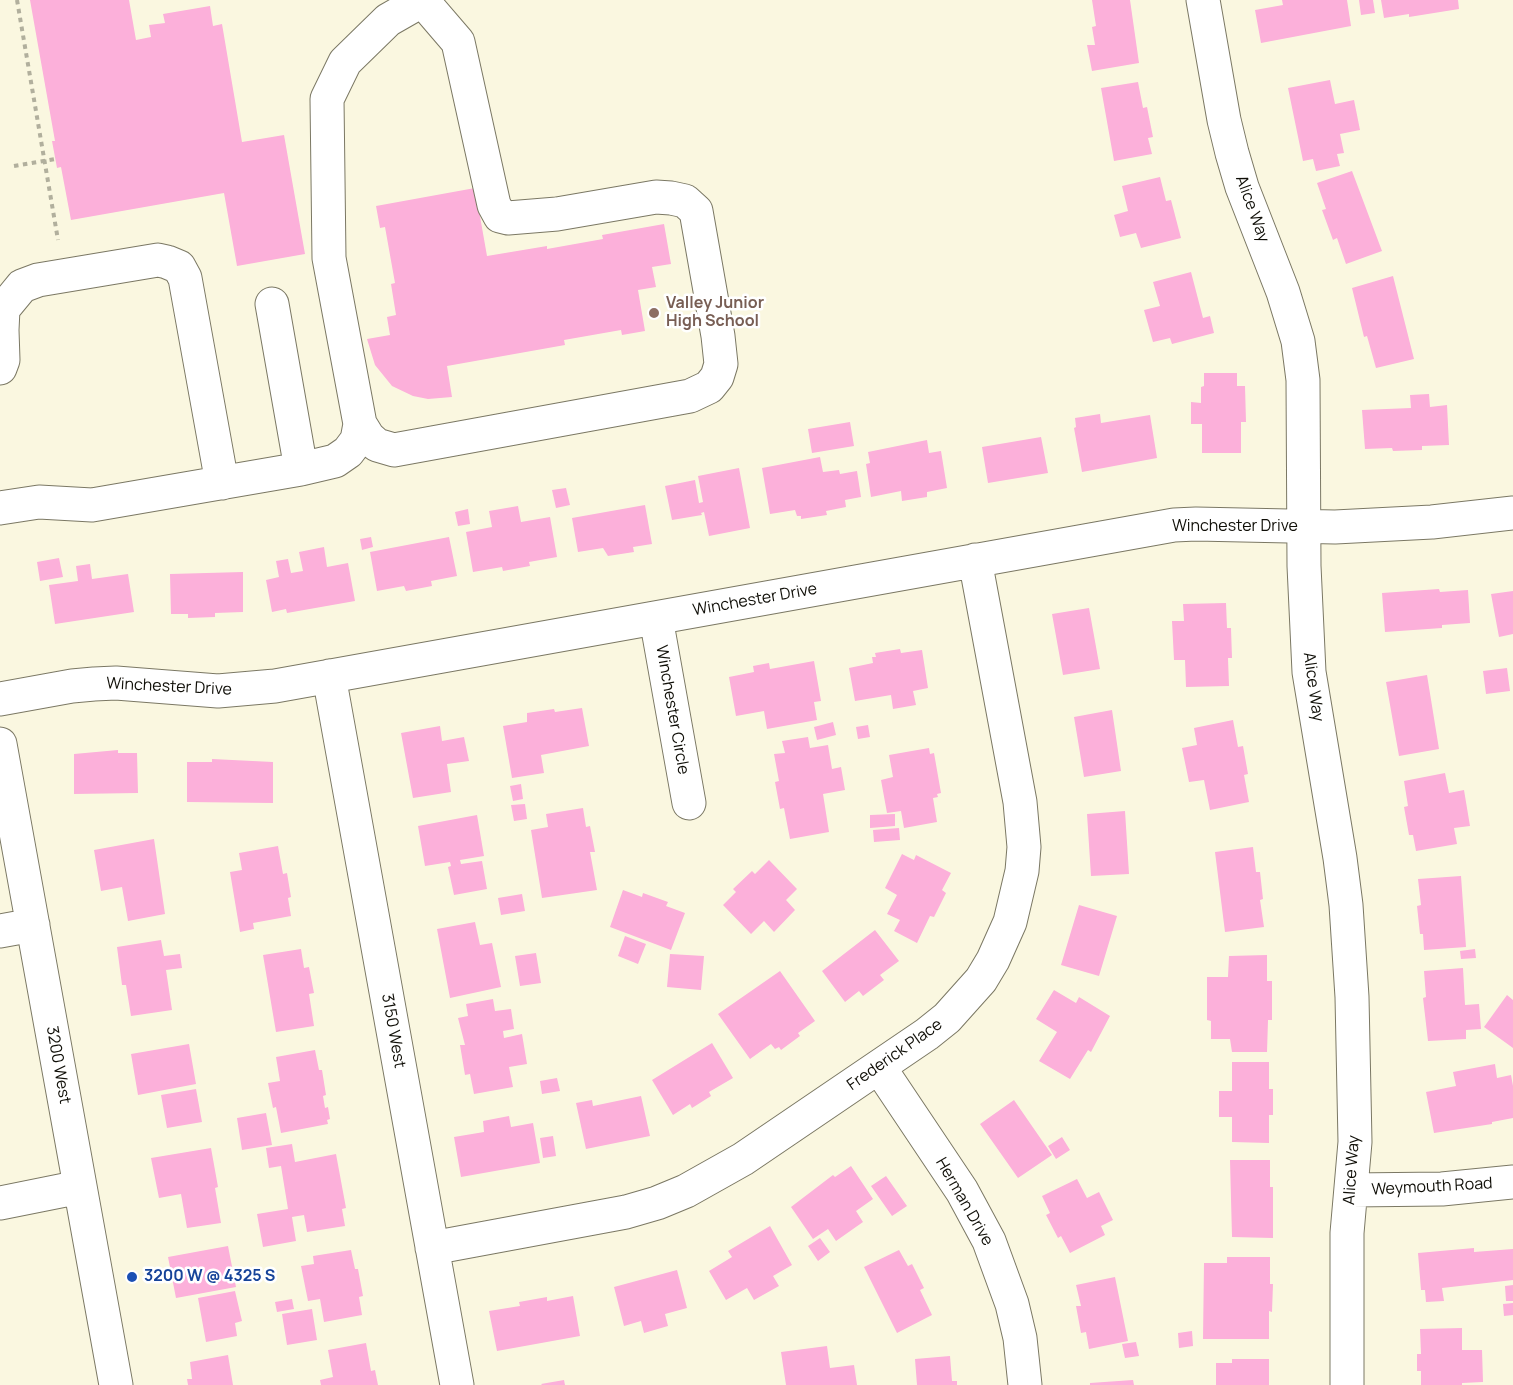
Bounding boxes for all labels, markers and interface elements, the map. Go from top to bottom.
street label: Alice Way [1231,173,1273,245]
place label: Valley Junior High School [666,294,764,332]
marker: Valley Junior High School [647,306,661,320]
street label: Winchester Drive [1172,517,1298,537]
street label: Winchester Drive [691,580,819,620]
street label: Winchester Circle [651,644,693,776]
street label: Alice Way [1299,651,1327,723]
street label: Winchester Drive [106,674,232,700]
street label: 3150 West [377,992,409,1070]
street label: Frederick Place [844,1015,946,1095]
street label: 3200 West [42,1025,74,1105]
street label: Alice Way [1340,1134,1364,1206]
street label: Herman Drive [931,1154,997,1250]
street label: Weymouth Road [1371,1174,1493,1200]
place label: 3200 W @ 4325 S [144,1267,275,1287]
marker: 3200 W @ 4325 S [125,1270,139,1284]

